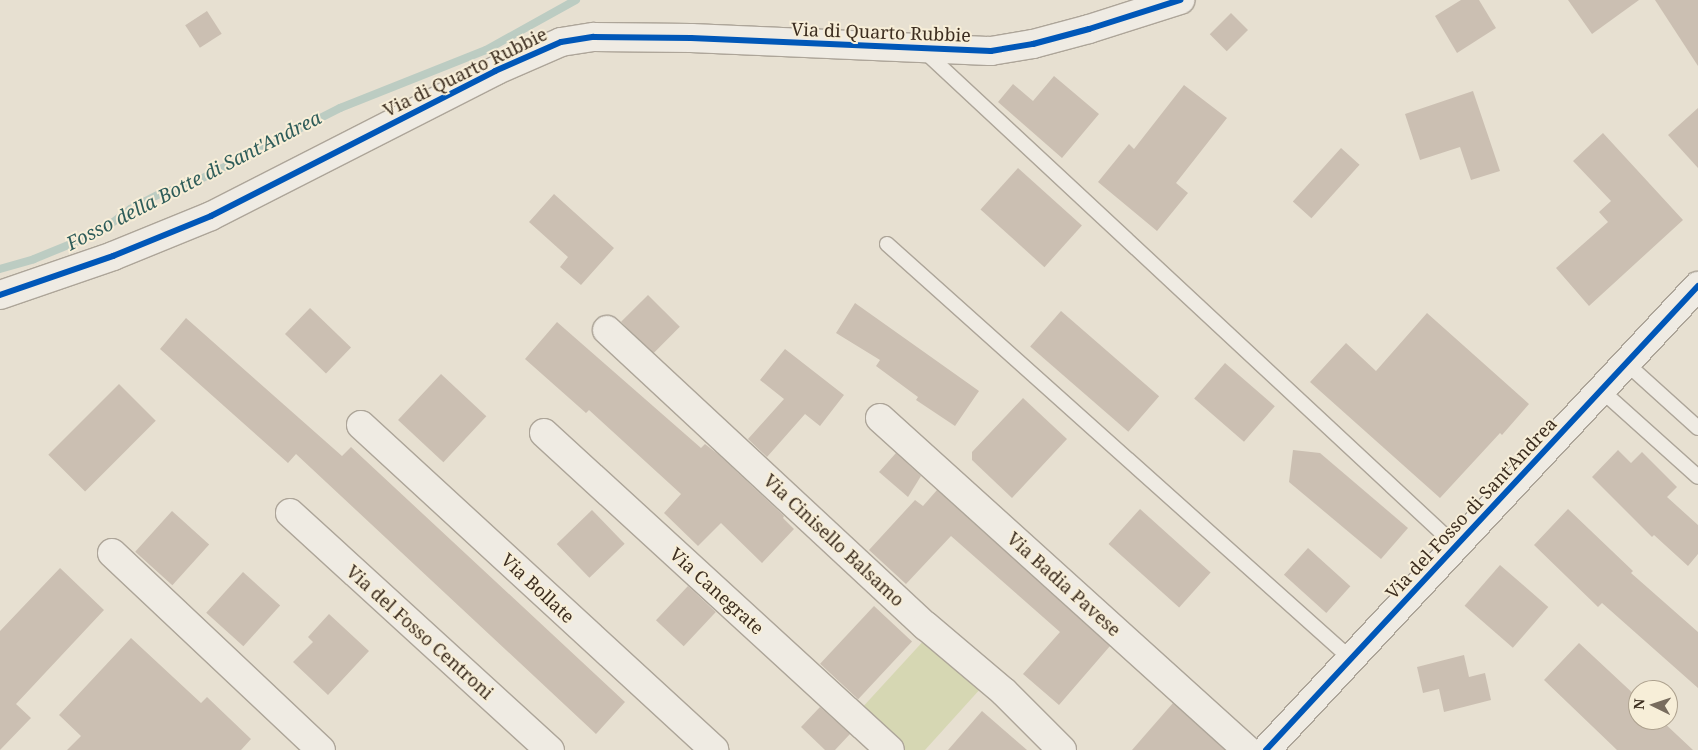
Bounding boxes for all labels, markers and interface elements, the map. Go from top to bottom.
street label: Via di Quarto Rubbie [791,18,971,46]
street label: Via di Quarto Rubbie [379,23,551,121]
water label: Fosso della Botte di Sant'Andrea [63,107,325,255]
street label: Via del Fosso di Sant'Andrea [1381,413,1561,603]
street label: Via Cinisello Balsamo [759,469,909,611]
street label: Via Badia Pavese [1003,527,1125,641]
street label: Via Canegrate [666,543,768,639]
street label: Via Bollate [497,549,579,627]
street label: Via del Fosso Centroni [342,560,498,704]
north arrow [1628,680,1678,730]
text: N [1629,698,1648,710]

